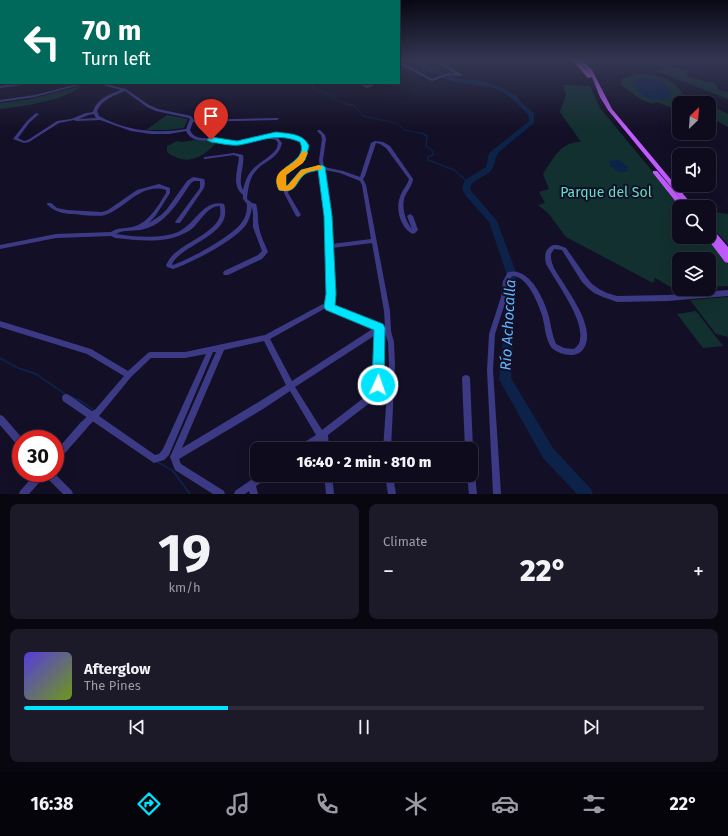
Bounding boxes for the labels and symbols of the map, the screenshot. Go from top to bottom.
north arrow [672,96,716,140]
pin [194,99,228,140]
park label: Parque del Sol [560,184,652,201]
water label: Río Achocalla [497,279,519,371]
position arrow [357,364,399,406]
speed limit sign: 30 [12,430,64,482]

